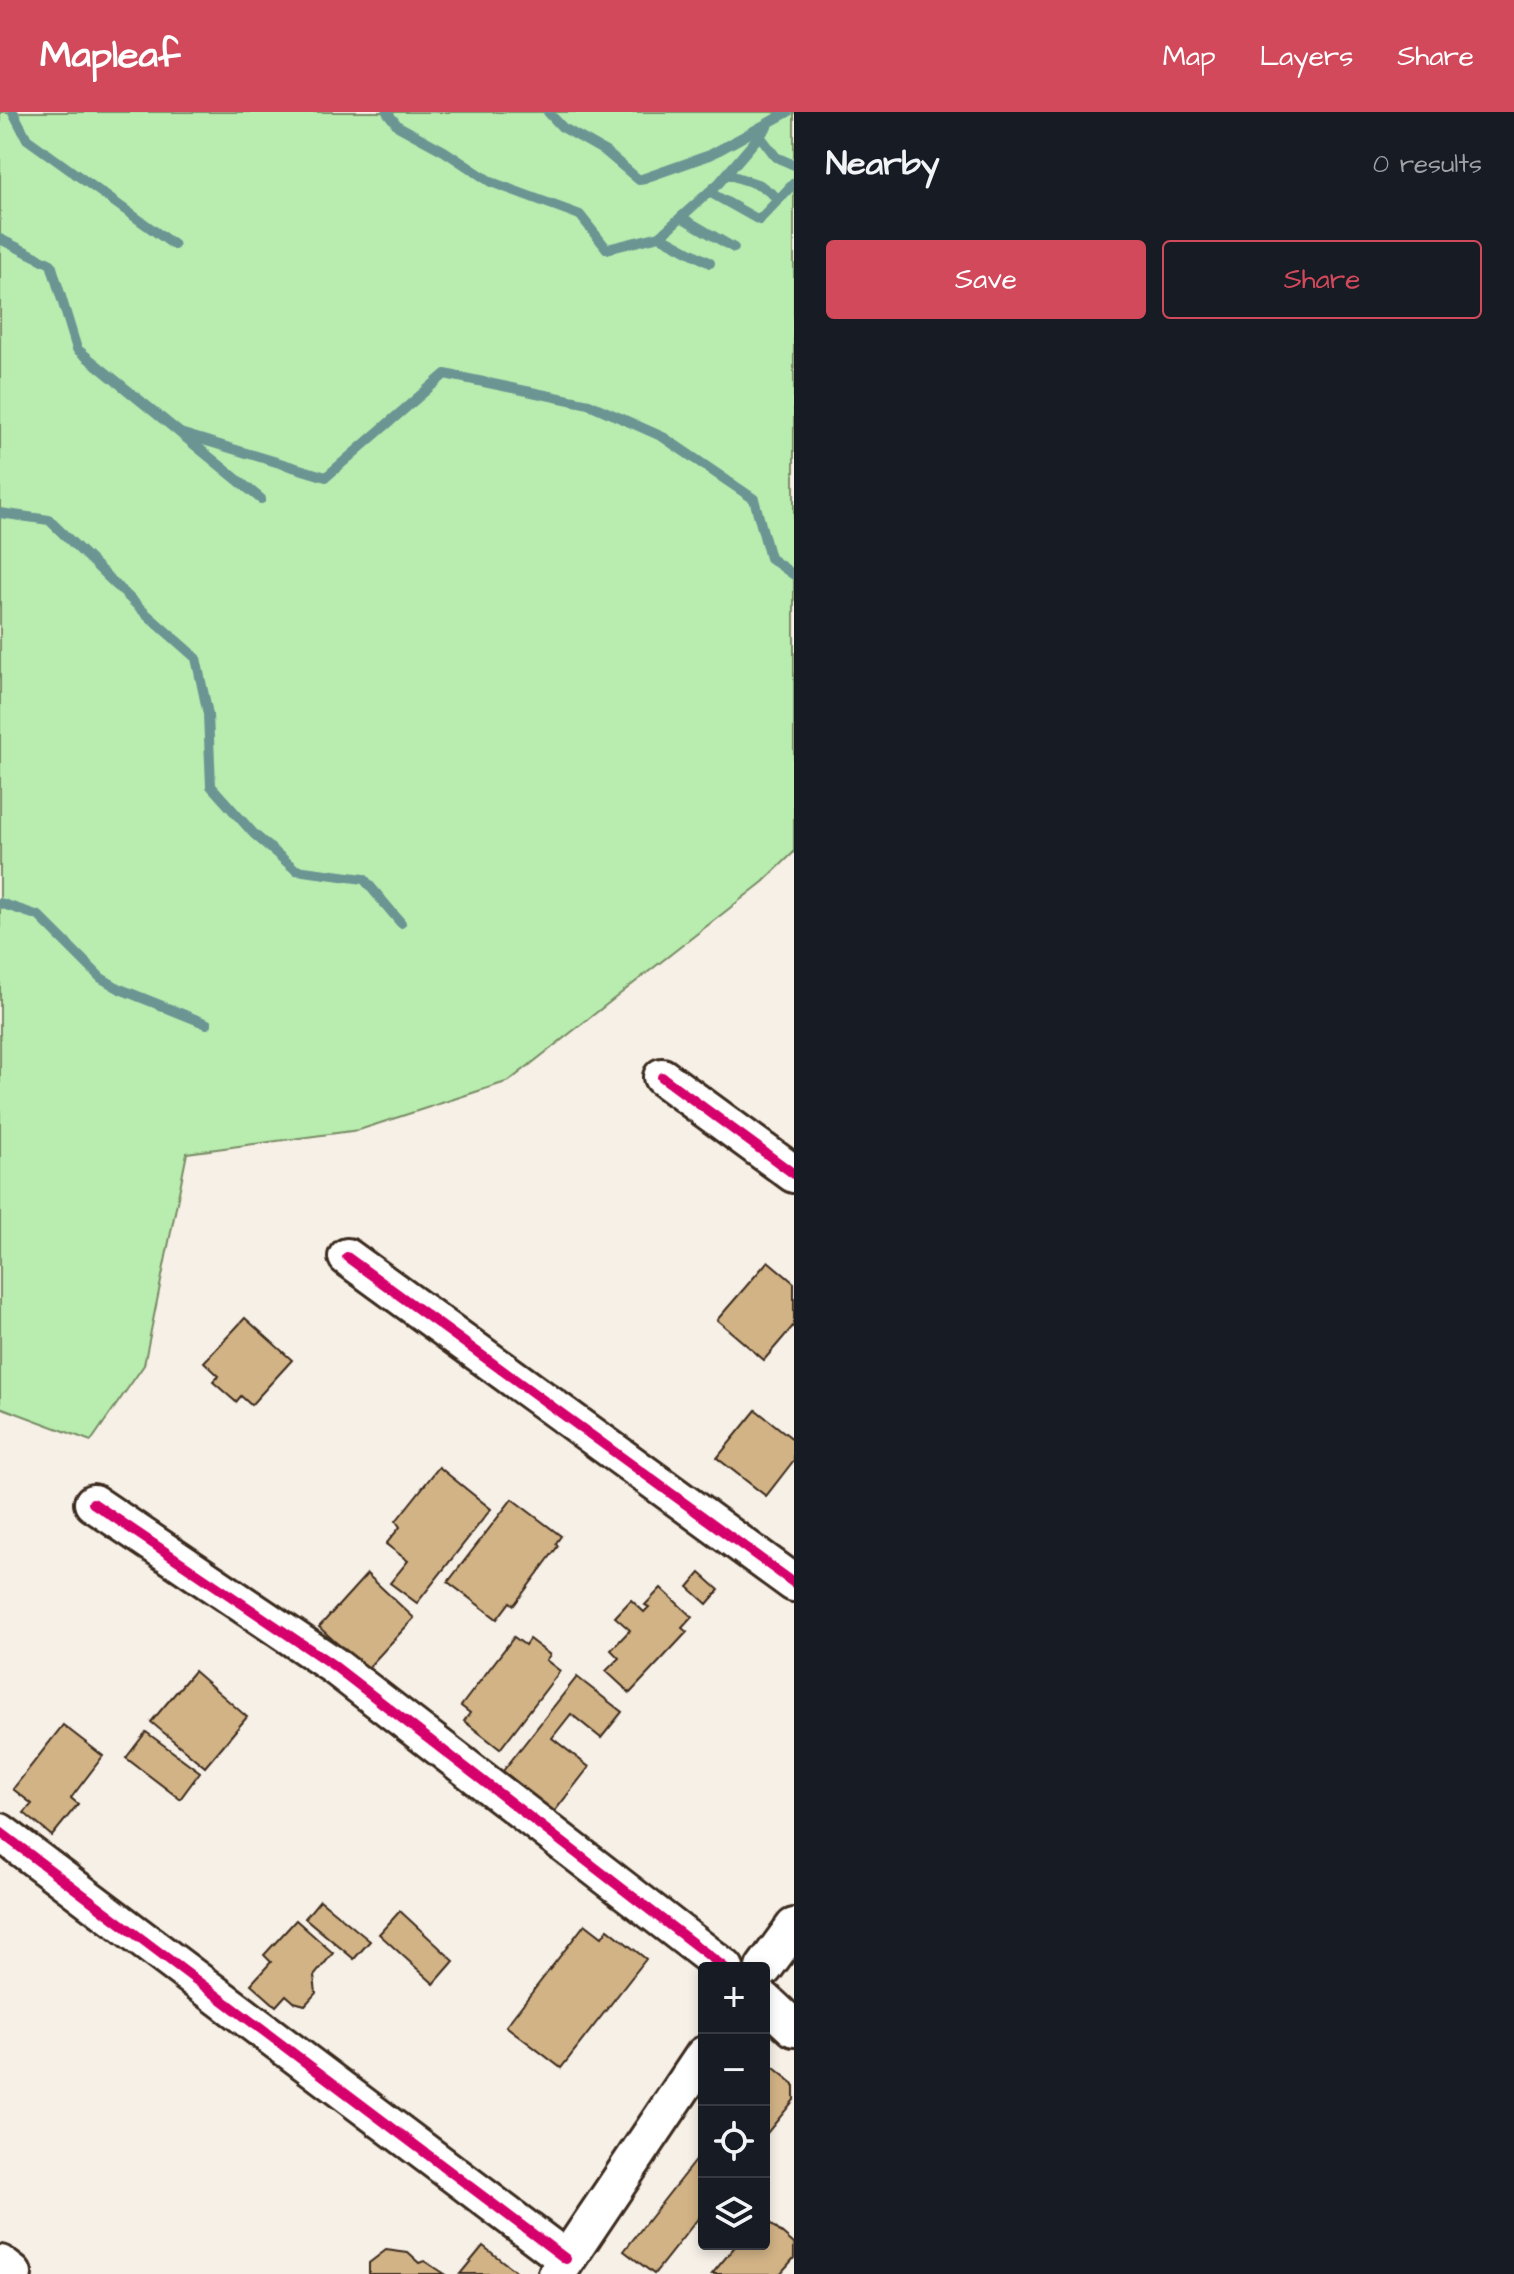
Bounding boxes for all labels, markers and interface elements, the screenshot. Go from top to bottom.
text: Mapleaf [40,30,180,82]
text: Map [1163,37,1216,76]
text: Layers [1260,37,1353,76]
text: Share [1397,37,1474,76]
text: Nearby [826,140,940,188]
text: 0 results [1373,146,1482,182]
button: Save [826,240,1146,319]
button: Share [1162,240,1482,319]
map controls [698,1962,770,2250]
button: + [698,1962,770,2034]
button: − [698,2034,770,2106]
button: locate [698,2106,770,2178]
button: layers [698,2178,770,2250]

